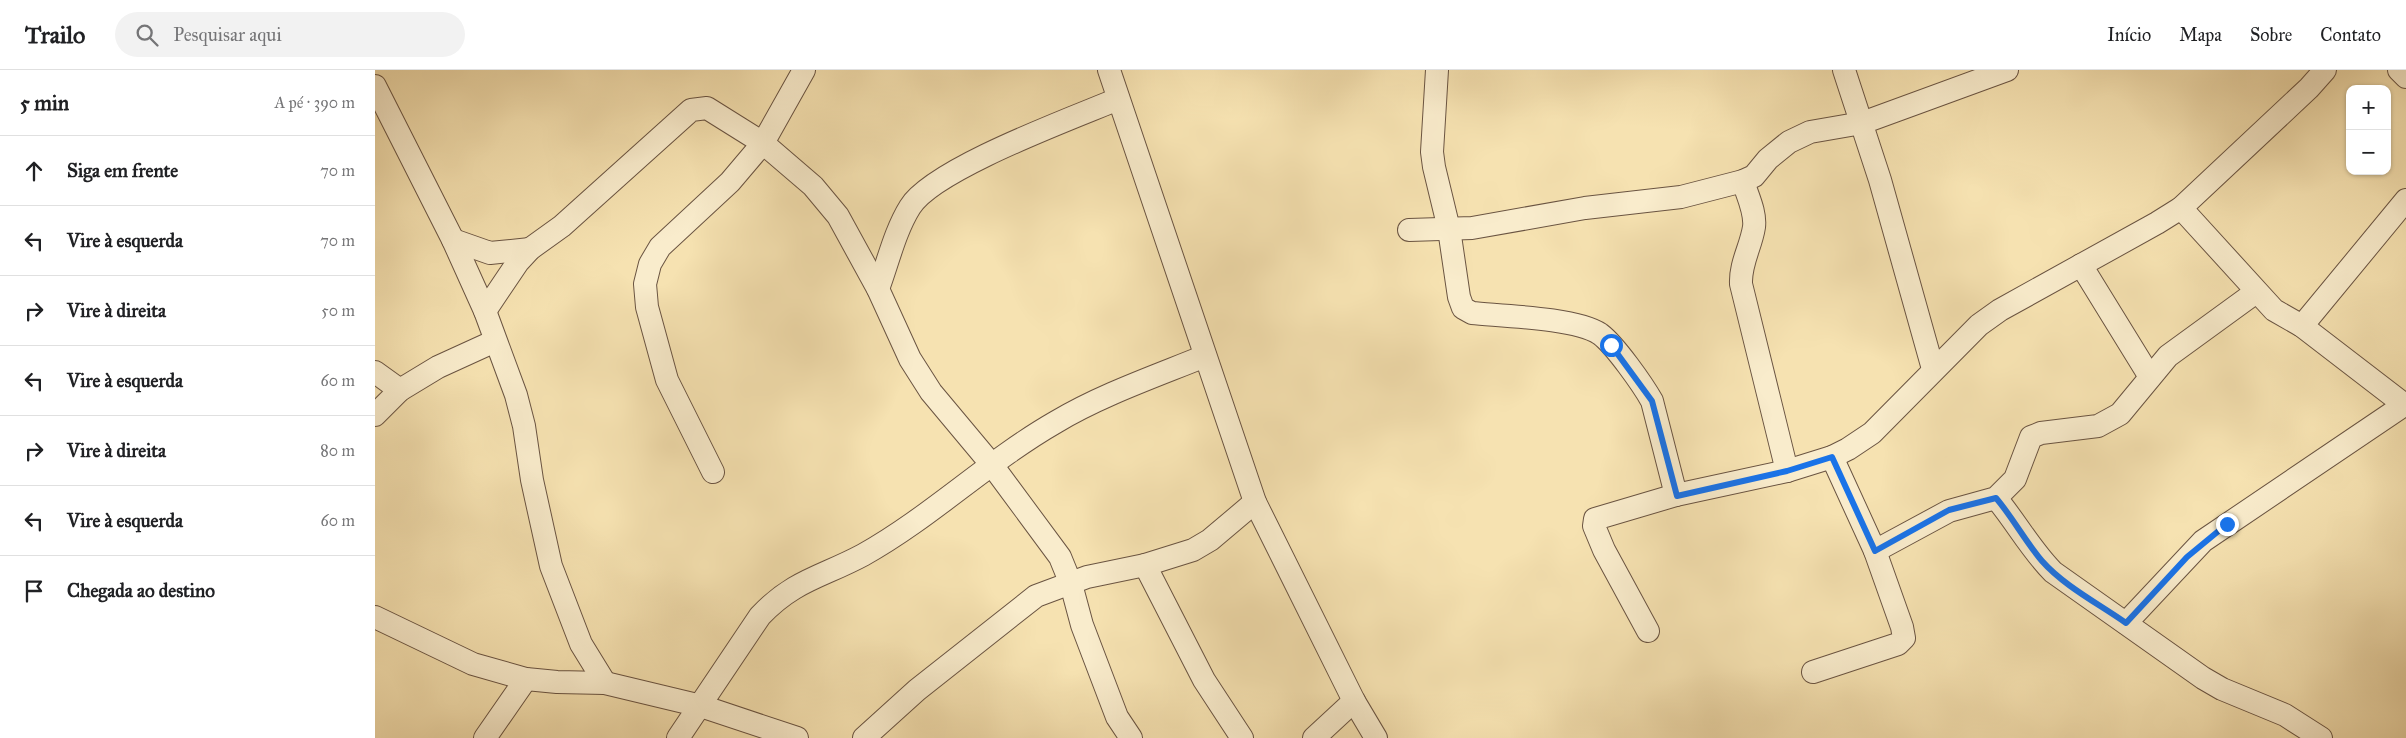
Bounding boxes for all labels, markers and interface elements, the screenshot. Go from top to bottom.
search box [115,12,465,57]
text: Trailo [25,20,85,50]
icon: search [133,21,161,49]
text: Pesquisar aqui [173,23,282,46]
text: Início [2107,24,2151,46]
text: Mapa [2179,24,2222,46]
text: Sobre [2250,24,2292,46]
text: Contato [2320,24,2381,46]
map controls [2346,85,2391,175]
button: + [2346,85,2391,130]
text: 5 min [20,90,69,116]
text: A pé · 390 m [275,93,355,112]
button: − [2346,130,2391,175]
icon: ahead [20,157,48,185]
text: Siga em frente [67,159,178,182]
text: 70 m [320,161,355,180]
icon: left [20,227,48,255]
text: Vire à esquerda [67,229,183,252]
text: 70 m [320,231,355,250]
icon: right [20,297,48,325]
text: Vire à direita [67,299,166,322]
text: 50 m [321,301,355,320]
route start [1600,334,1623,357]
icon: left [20,367,48,395]
text: Vire à esquerda [67,369,183,392]
text: 60 m [321,371,355,390]
icon: right [20,437,48,465]
text: Vire à direita [67,439,166,462]
text: 80 m [320,441,355,460]
icon: left [20,507,48,535]
text: Vire à esquerda [67,509,183,532]
text: 60 m [321,511,355,530]
route end [2216,513,2239,536]
icon: arrive [20,577,48,605]
text: Chegada ao destino [67,579,215,602]

